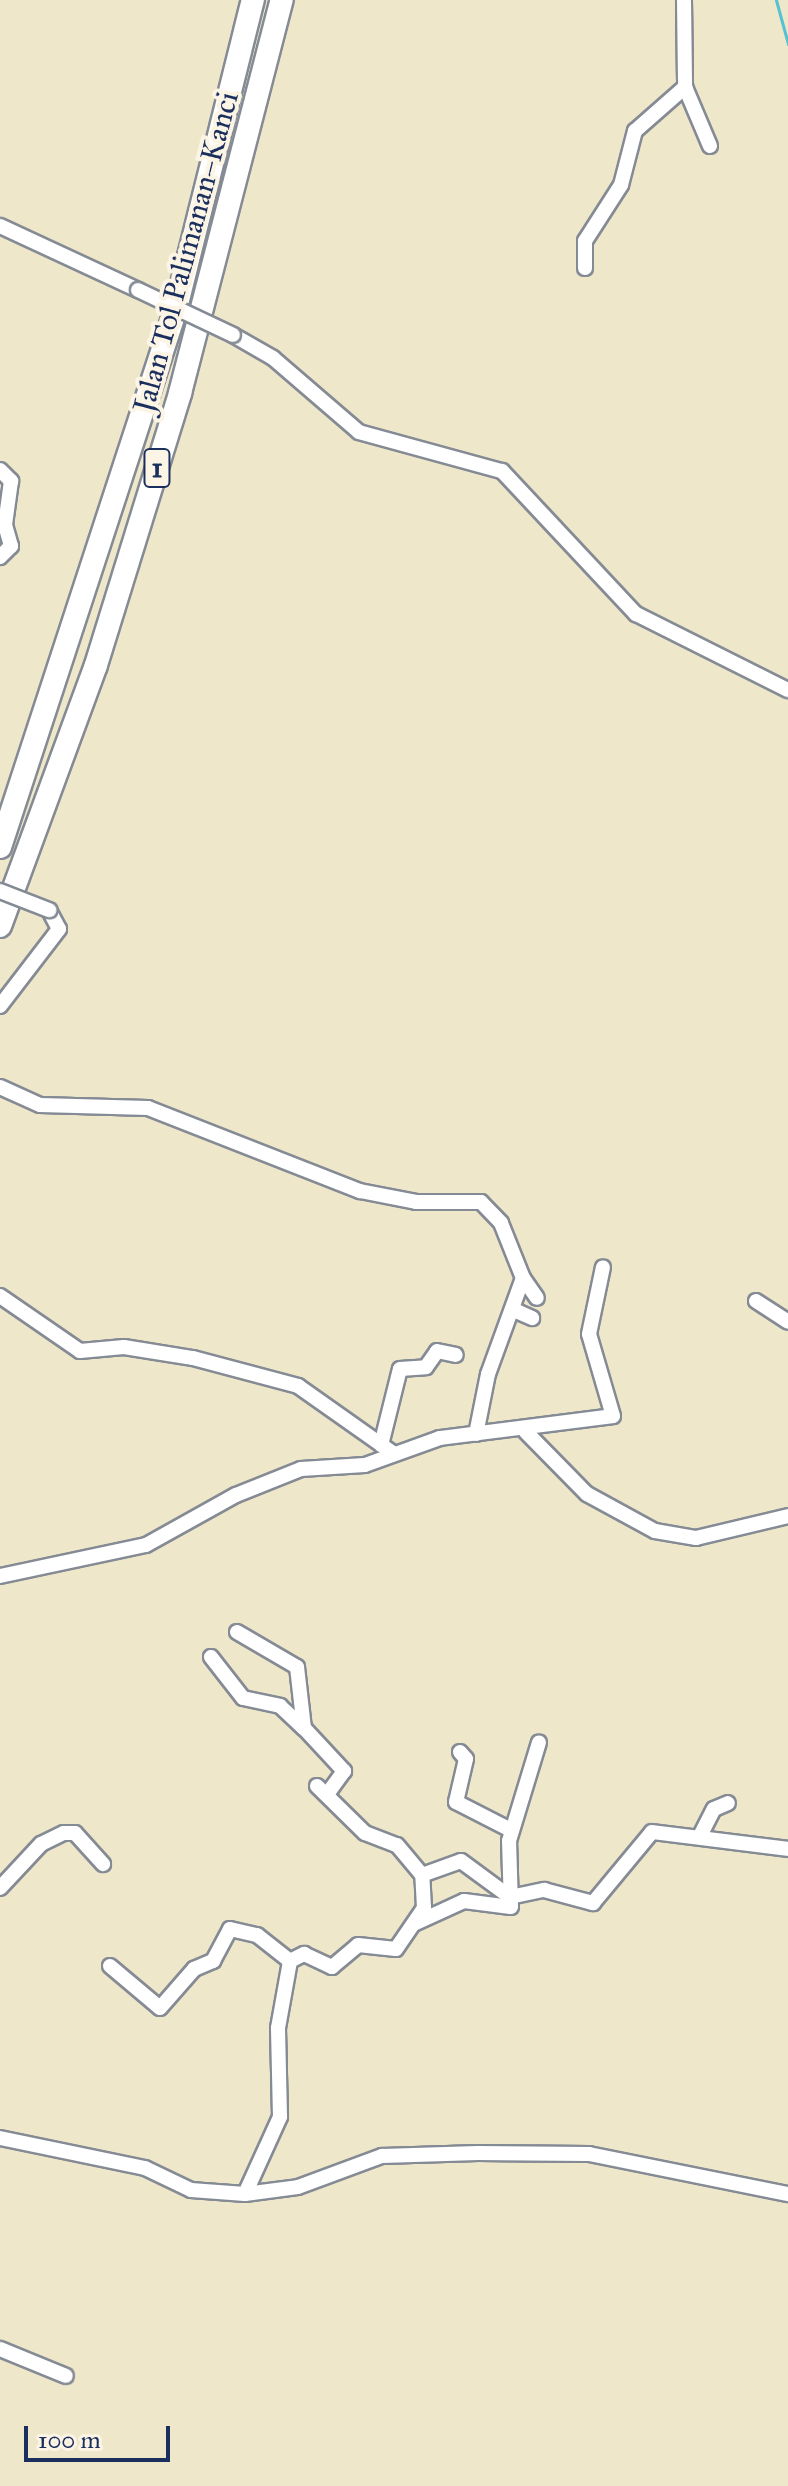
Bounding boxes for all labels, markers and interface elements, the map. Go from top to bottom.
street label: Jalan Tol Palimanan–Kanci [126,88,246,416]
road number: 1 [143,444,171,492]
scale bar [28,2410,174,2460]
text: 100 m [38,2425,101,2455]

